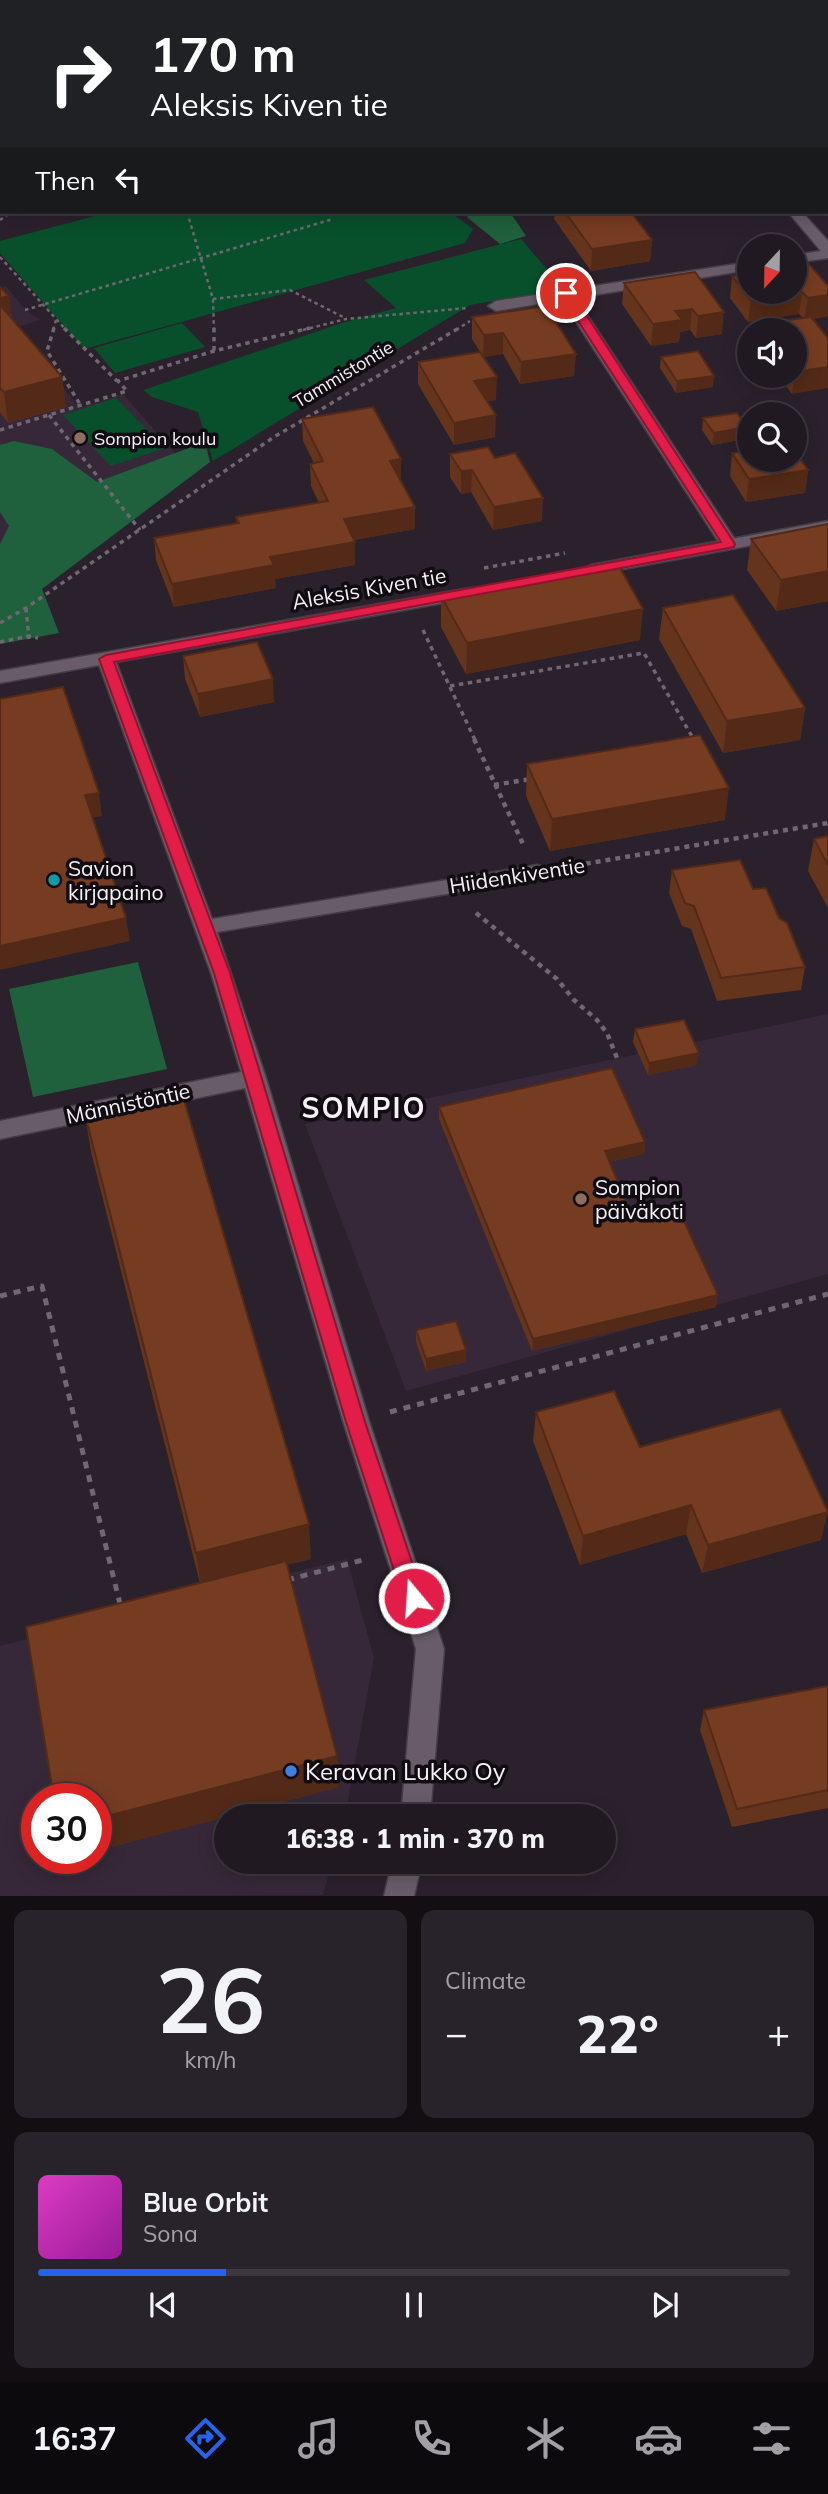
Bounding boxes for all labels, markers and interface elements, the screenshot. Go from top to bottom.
text: 170 m [150,23,296,84]
icon: right [35,28,126,119]
text: Aleksis Kiven tie [150,84,388,124]
icon: left [109,161,147,199]
text: Then [35,164,95,197]
north arrow [737,234,807,304]
map controls [737,234,807,472]
pin [536,263,596,323]
icon: arrive [547,274,585,312]
button: sound [737,318,807,388]
street label: Tammistontie [289,335,397,413]
button: search [737,402,807,472]
place label: Sompion koulu [94,427,216,450]
marker: Sompion koulu [72,430,88,446]
street label: Aleksis Kiven tie [290,562,448,614]
street label: Hiidenkiventie [447,851,587,899]
place label: Savion kirjapaino [68,855,164,905]
marker: Savion kirjapaino [46,872,62,888]
street label: Männistöntie [64,1077,192,1129]
district label: SOMPIO [301,1090,427,1125]
place label: Sompion päiväkoti [595,1174,684,1224]
marker: Sompion päiväkoti [573,1191,589,1207]
position arrow [377,1561,451,1635]
place label: Keravan Lukko Oy [305,1756,506,1786]
marker: Keravan Lukko Oy [283,1763,299,1779]
speed limit sign: 30 [21,1783,112,1874]
text: 16:38 · 1 min · 370 m [285,1822,545,1855]
text: 26 [156,1942,265,2056]
text: Climate [445,1966,526,1995]
text: 22° [576,2001,659,2066]
text: − [445,2009,468,2057]
text: + [767,2009,790,2057]
text: km/h [184,2045,237,2074]
text: Blue Orbit [143,2186,268,2219]
text: Sona [143,2219,198,2248]
icon: previous [144,2286,182,2324]
icon: pause [395,2286,433,2324]
icon: next [646,2286,684,2324]
icon: directions [181,2414,230,2463]
icon: music [294,2414,343,2463]
icon: phone [407,2414,456,2463]
icon: climate [521,2414,570,2463]
icon: car [634,2414,683,2463]
icon: filters [747,2414,796,2463]
text: 16:37 [32,2418,117,2458]

